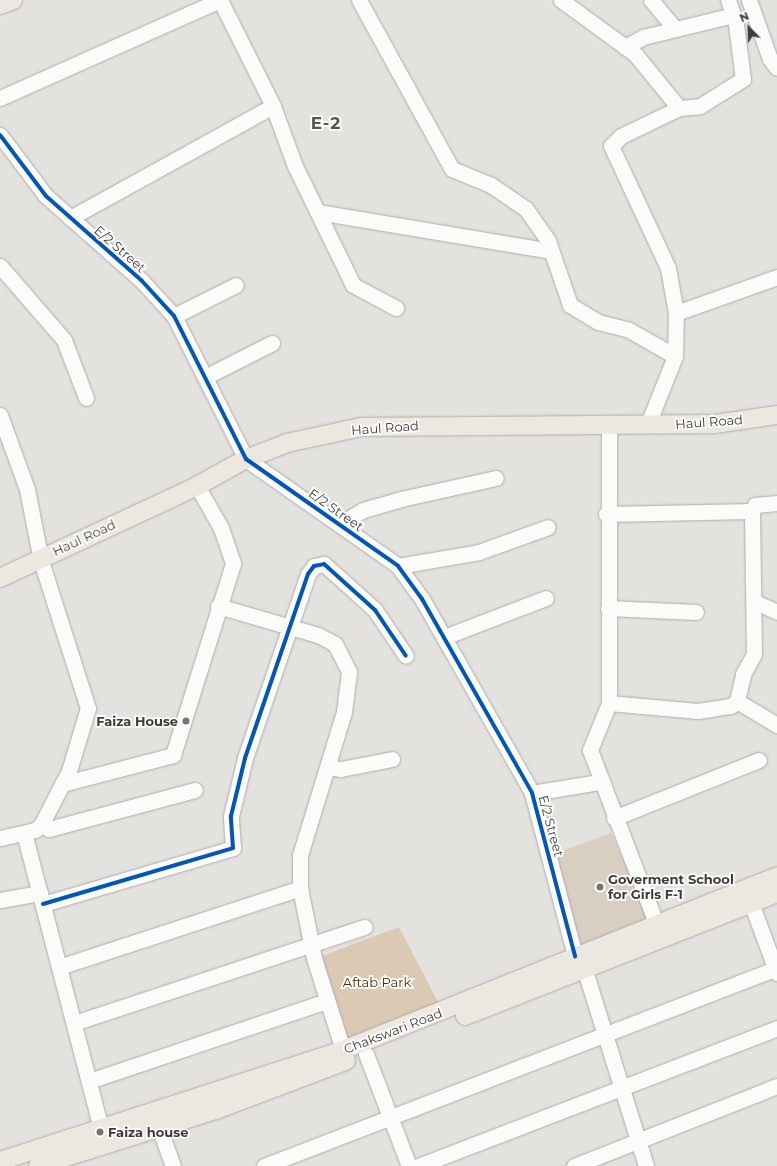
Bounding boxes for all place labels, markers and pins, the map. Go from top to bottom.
place label: Faiza House [96,713,178,729]
marker: Faiza House [181,716,191,726]
place label: Goverment School for Girls F-1 [608,872,734,903]
marker: Goverment School for Girls F-1 [595,882,605,892]
place label: Faiza house [108,1124,188,1140]
marker: Faiza house [95,1127,105,1137]

